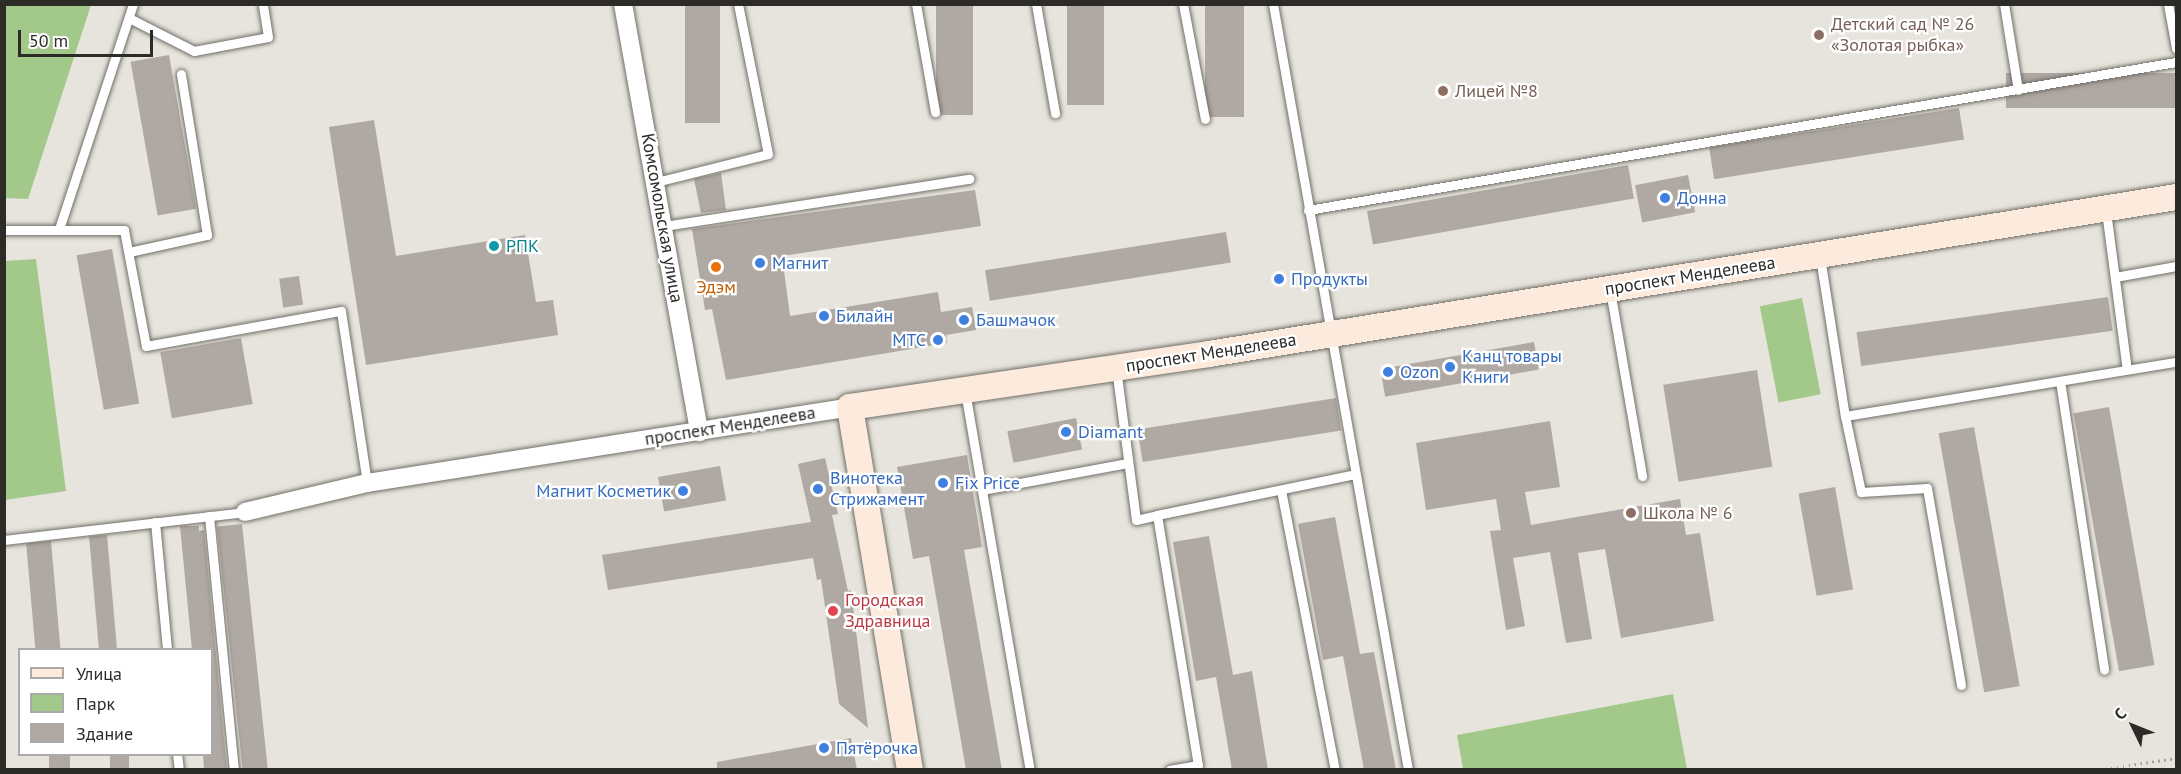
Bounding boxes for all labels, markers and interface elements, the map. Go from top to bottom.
place label: Детский сад № 26 «Золотая рыбка» [1831,14,1974,57]
scale bar [21,18,156,56]
marker: Детский сад № 26 «Золотая рыбка» [1812,28,1826,42]
text: 50 m [29,29,68,52]
place label: Лицей №8 [1455,80,1538,102]
marker: Лицей №8 [1436,84,1450,98]
street label: Комсомольская улица [636,132,688,304]
place label: Донна [1677,187,1727,209]
marker: Донна [1658,191,1672,205]
place label: РПК [506,235,539,257]
marker: РПК [487,239,501,253]
place label: Магнит [772,252,829,274]
street label: проспект Менделеева [1603,252,1777,300]
marker: Магнит [753,256,767,270]
marker: Эдэм [709,260,723,274]
place label: Продукты [1291,268,1368,290]
marker: Продукты [1272,272,1286,286]
place label: Эдэм [696,276,736,298]
place label: Билайн [836,305,893,327]
marker: Билайн [817,309,831,323]
place label: Башмачок [976,309,1056,331]
marker: Башмачок [957,313,971,327]
place label: МТС [892,329,926,351]
street label: проспект Менделеева [1124,329,1298,377]
marker: МТС [931,333,945,347]
place label: Канц товары Книги [1462,346,1562,388]
marker: Канц товары Книги [1443,360,1457,374]
place label: Ozon [1400,361,1439,383]
marker: Ozon [1381,365,1395,379]
street label: проспект Менделеева [643,402,817,450]
place label: Diamant [1078,421,1143,443]
marker: Diamant [1059,425,1073,439]
place label: Винотека Стрижамент [830,468,924,510]
place label: Fix Price [955,472,1020,494]
marker: Fix Price [936,476,950,490]
place label: Магнит Косметик [536,480,671,502]
marker: Винотека Стрижамент [811,482,825,496]
marker: Магнит Косметик [676,484,690,498]
place label: Школа № 6 [1643,502,1733,524]
marker: Школа № 6 [1624,506,1638,520]
place label: Городская Здравница [845,590,930,632]
marker: Городская Здравница [826,604,840,618]
legend [18,648,213,756]
text: Улица [76,662,122,685]
text: Парк [76,692,115,715]
north arrow [2103,696,2163,756]
text: С [2109,704,2130,724]
text: Здание [76,722,133,745]
place label: Пятёрочка [836,737,918,759]
marker: Пятёрочка [817,741,831,755]

